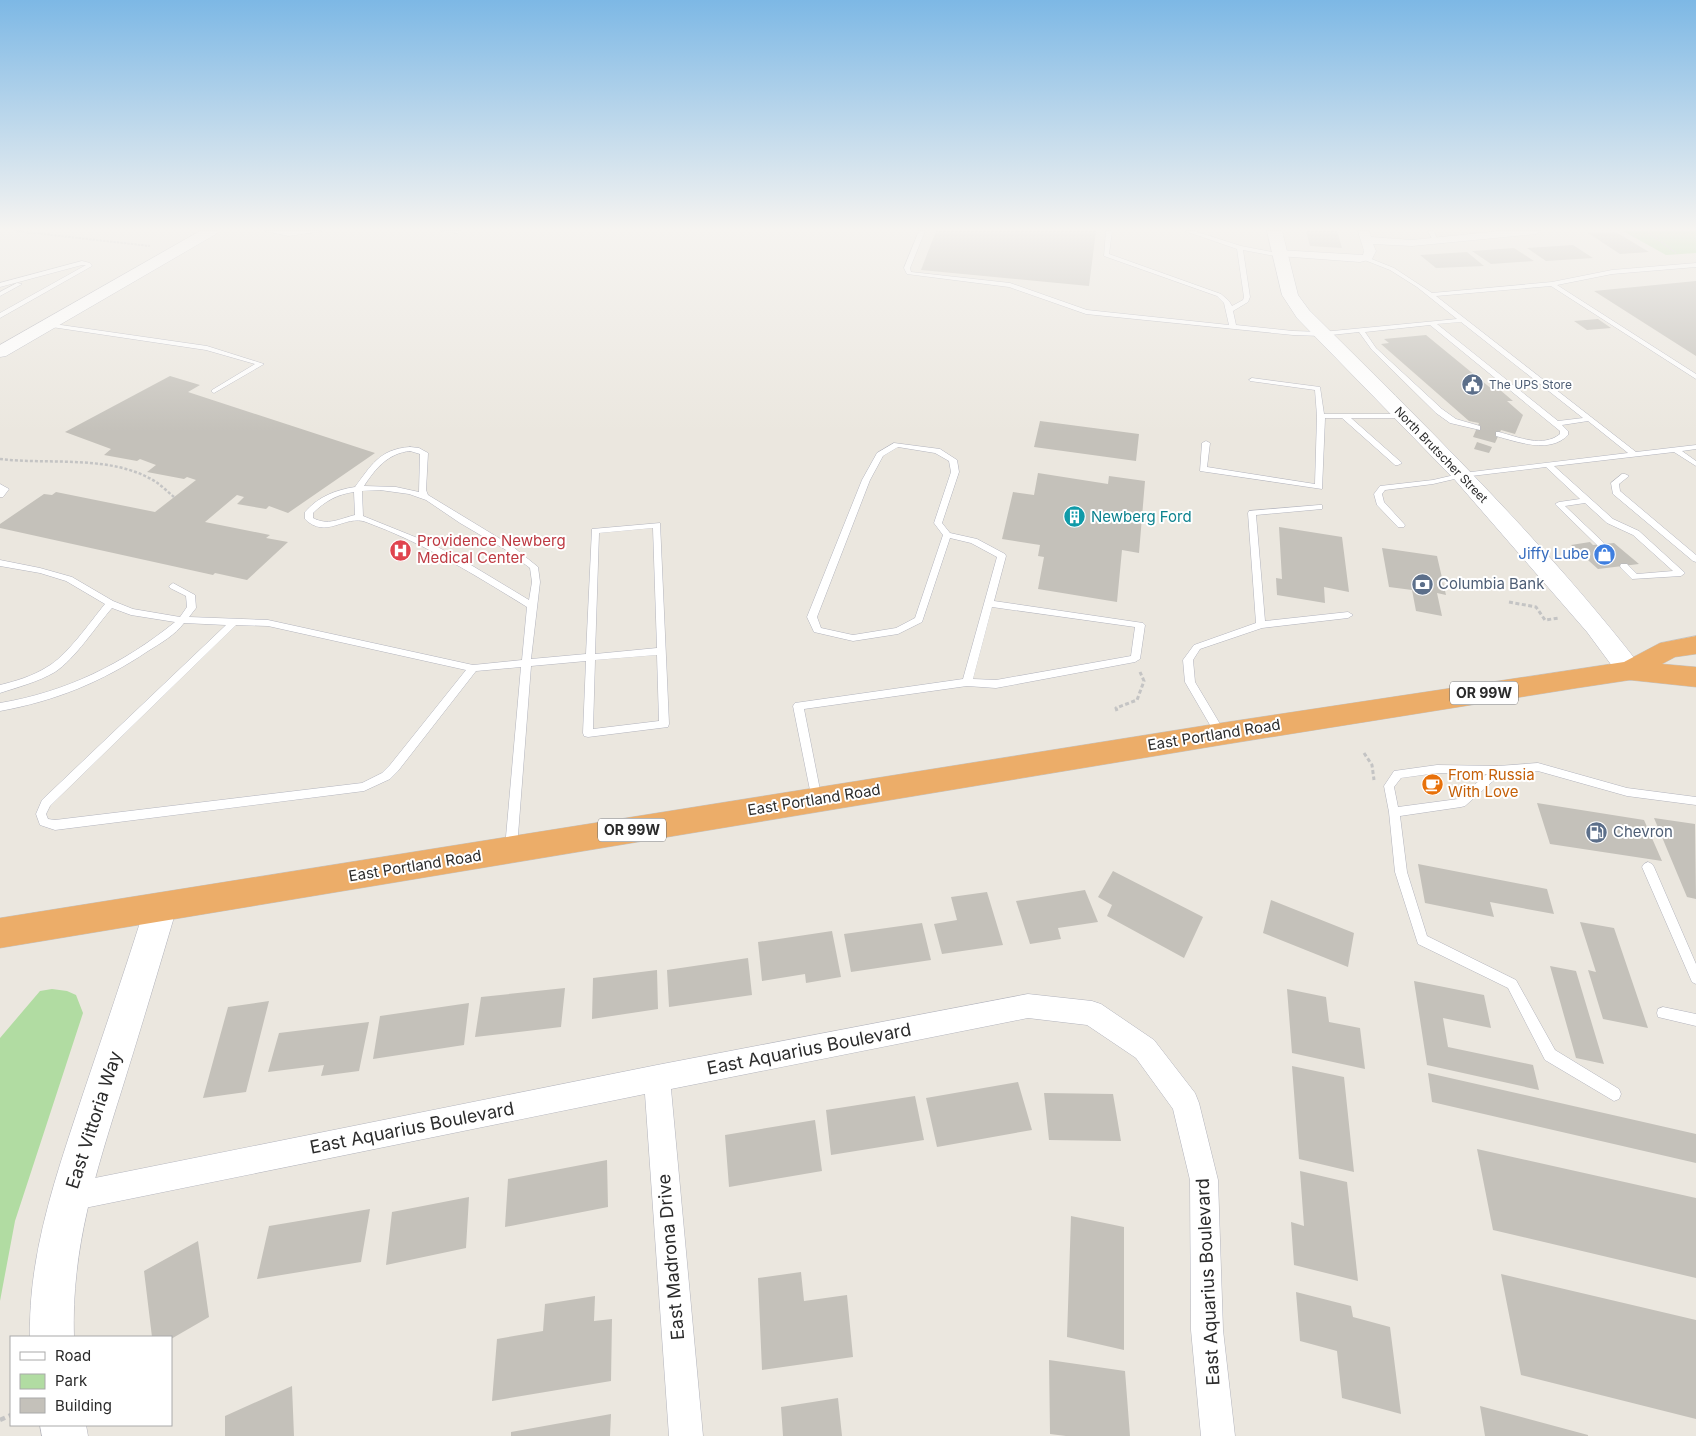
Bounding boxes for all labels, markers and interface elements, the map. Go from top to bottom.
public building icon: The UPS Store [1461,373,1485,397]
place label: The UPS Store [1489,377,1572,392]
street label: North Brutscher Street [1392,404,1491,506]
building icon: Newberg Ford [1063,505,1087,529]
place label: Newberg Ford [1091,507,1192,526]
place label: Providence Newberg Medical Center [417,531,566,567]
hospital icon: Providence Newberg Medical Center [389,538,413,562]
shop icon: Jiffy Lube [1593,542,1617,566]
place label: Jiffy Lube [1518,544,1589,563]
bank icon: Columbia Bank [1410,572,1434,596]
place label: Columbia Bank [1438,574,1545,593]
road number: OR 99W [1450,681,1518,704]
street label: East Portland Road [1146,715,1282,754]
place label: From Russia With Love [1448,765,1535,801]
cafe icon: From Russia With Love [1420,772,1444,796]
street label: East Portland Road [746,780,882,819]
road number: OR 99W [598,818,666,842]
fuel station icon: Chevron [1585,820,1609,844]
place label: Chevron [1613,822,1673,841]
street label: East Portland Road [347,846,483,885]
street label: East Aquarius Boulevard [705,1018,913,1079]
street label: East Vittoria Way [61,1048,126,1191]
street label: East Aquarius Boulevard [308,1097,516,1158]
street label: East Madrona Drive [653,1173,688,1341]
street label: East Aquarius Boulevard [1192,1178,1223,1386]
legend [10,1336,172,1426]
text: Road [55,1346,91,1365]
text: Park [55,1371,88,1390]
text: Building [55,1396,112,1415]

